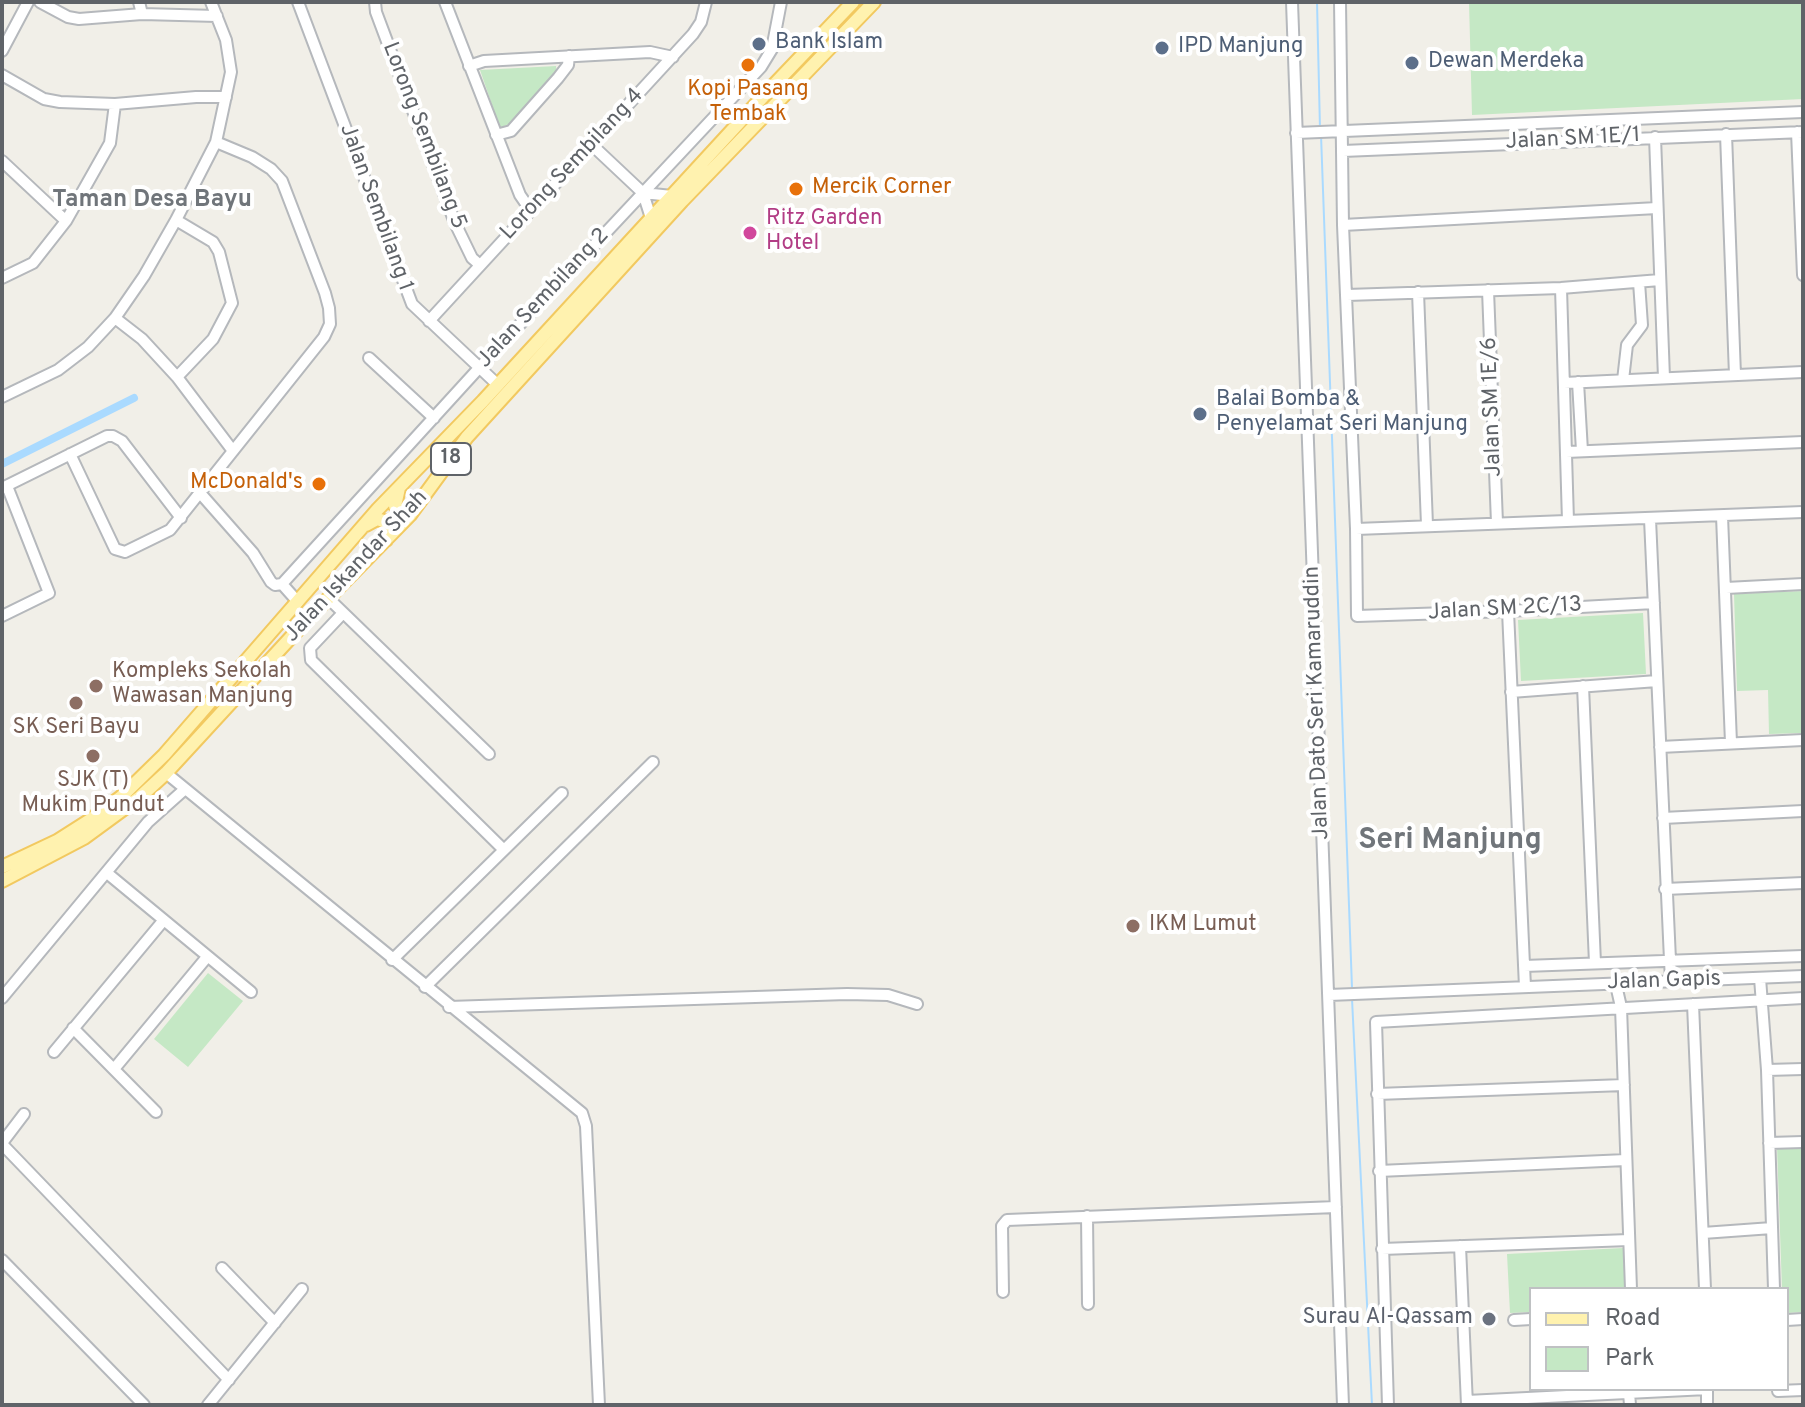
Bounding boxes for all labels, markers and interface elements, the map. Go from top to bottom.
place label: Bank Islam [775,31,883,57]
marker: Bank Islam [750,35,768,53]
place label: IPD Manjung [1178,35,1303,61]
street label: Lorong Sembilang 5 [375,39,471,233]
marker: IPD Manjung [1153,39,1171,57]
place label: Dewan Merdeka [1428,50,1584,76]
marker: Dewan Merdeka [1403,54,1421,72]
marker: Kopi Pasang Tembak [739,56,757,74]
place label: Kopi Pasang Tembak [687,78,809,130]
street label: Lorong Sembilang 4 [496,84,650,246]
street label: Jalan Sembilang 1 [332,121,418,295]
street label: Jalan SM 1E/1 [1505,123,1641,157]
place label: Mercik Corner [812,176,952,202]
marker: Mercik Corner [787,180,805,198]
district label: Taman Desa Bayu [52,187,252,215]
place label: Ritz Garden Hotel [766,207,882,258]
street label: Jalan Sembilang 2 [472,224,616,374]
marker: Ritz Garden Hotel [741,224,759,242]
street label: Jalan SM 1E/6 [1477,337,1509,477]
place label: Balai Bomba & Penyelamat Seri Manjung [1216,388,1468,440]
marker: Balai Bomba & Penyelamat Seri Manjung [1191,405,1209,423]
road number: 18 [431,443,471,475]
place label: McDonald's [190,471,303,497]
marker: McDonald's [310,475,328,493]
street label: Jalan Iskandar Shah [280,486,434,648]
street label: Jalan Dato Seri Kamaruddin [1300,566,1336,840]
street label: Jalan SM 2C/13 [1427,593,1583,627]
place label: Kompleks Sekolah Wawasan Manjung [112,660,293,712]
marker: Kompleks Sekolah Wawasan Manjung [87,677,105,695]
marker: SK Seri Bayu [67,694,85,712]
place label: SK Seri Bayu [12,716,140,742]
marker: SJK (T) Mukim Pundut [84,747,102,765]
place label: SJK (T) Mukim Pundut [22,769,164,820]
district label: Seri Manjung [1358,824,1542,860]
place label: IKM Lumut [1149,913,1257,939]
marker: IKM Lumut [1124,917,1142,935]
street label: Jalan Gapis [1607,967,1721,997]
legend [1529,1287,1789,1391]
text: Road [1605,1304,1661,1334]
place label: Surau Al-Qassam [1302,1306,1473,1332]
marker: Surau Al-Qassam [1480,1310,1498,1328]
text: Park [1605,1344,1655,1374]

